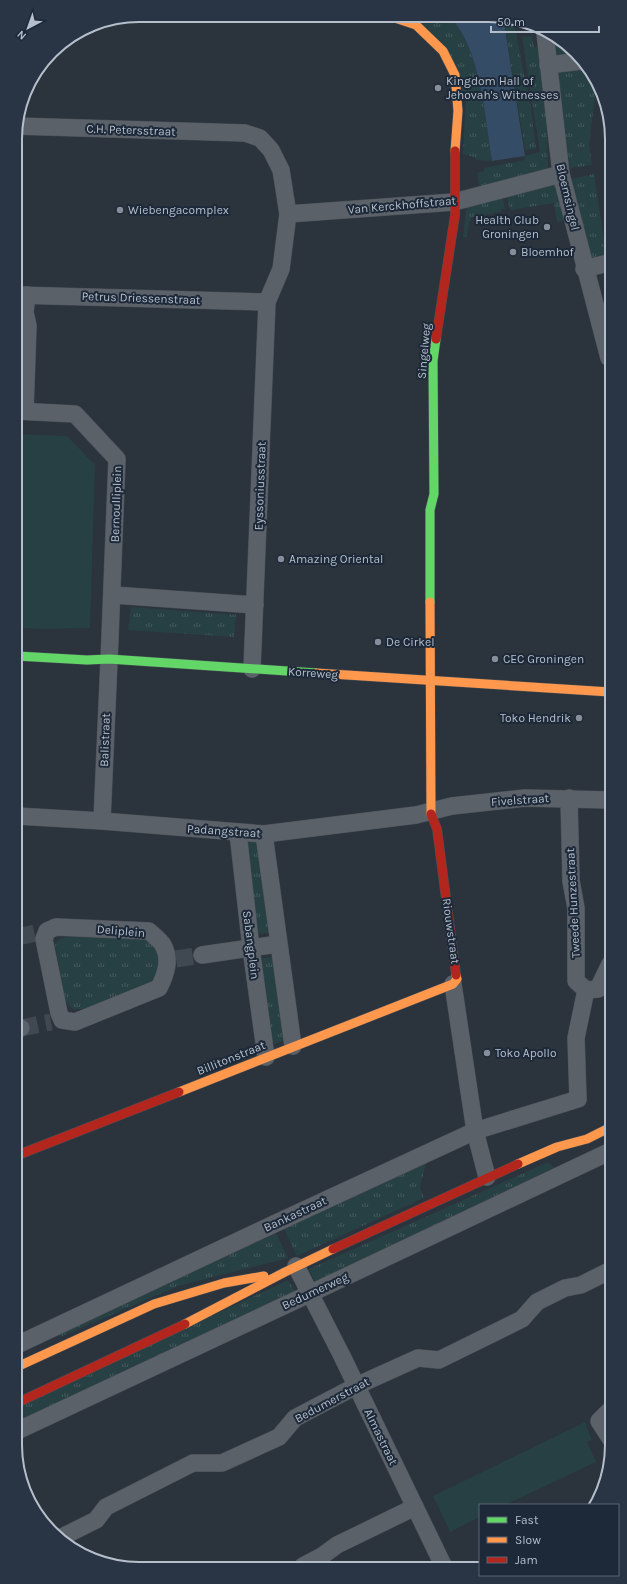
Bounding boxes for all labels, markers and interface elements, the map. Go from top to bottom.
north arrow [8,8,48,48]
scale bar [491,8,599,34]
text: 50 m [497,15,525,29]
text: N [15,28,29,43]
place label: Kingdom Hall of Jehovah's Witnesses [446,74,559,102]
marker: Kingdom Hall of Jehovah's Witnesses [433,83,443,93]
street label: C.H. Petersstraat [86,121,176,139]
street label: Bloemsingel [554,162,582,232]
street label: Van Kerckhoffstraat [347,193,457,217]
place label: Wiebengacomplex [128,203,229,217]
marker: Wiebengacomplex [115,205,125,215]
place label: Health Club Groningen [475,213,539,241]
marker: Health Club Groningen [542,222,552,232]
place label: Bloemhof [521,245,575,259]
marker: Bloemhof [508,247,518,257]
street label: Petrus Driessenstraat [81,289,201,307]
street label: Singelweg [415,322,433,380]
street label: Eyssoniusstraat [251,441,269,531]
street label: Bernoulliplein [108,465,124,543]
place label: Amazing Oriental [289,552,383,566]
marker: Amazing Oriental [276,554,286,564]
place label: De Cirkel [386,635,435,649]
marker: De Cirkel [373,637,383,647]
place label: CEC Groningen [503,652,584,666]
marker: CEC Groningen [490,654,500,664]
street label: Korreweg [287,664,339,682]
place label: Toko Hendrik [500,711,571,725]
street label: Balistraat [97,712,113,767]
marker: Toko Hendrik [574,713,584,723]
street label: Fivelstraat [490,791,550,809]
street label: Padangstraat [187,821,262,841]
street label: Tweede Hunzestraat [563,847,583,958]
street label: Riouwstraat [439,897,463,965]
street label: Sabangplein [240,910,262,980]
street label: Deliplein [96,922,146,940]
street label: Billitonstraat [195,1038,268,1078]
place label: Toko Apollo [495,1046,557,1060]
marker: Toko Apollo [482,1048,492,1058]
street label: Bankastraat [261,1193,329,1235]
street label: Bedumerweg [280,1269,350,1312]
street label: Bedumerstraat [292,1374,372,1426]
street label: Almastraat [361,1407,401,1468]
legend [479,1504,619,1576]
text: Fast [515,1513,539,1527]
text: Slow [515,1533,541,1547]
text: Jam [515,1553,538,1567]

